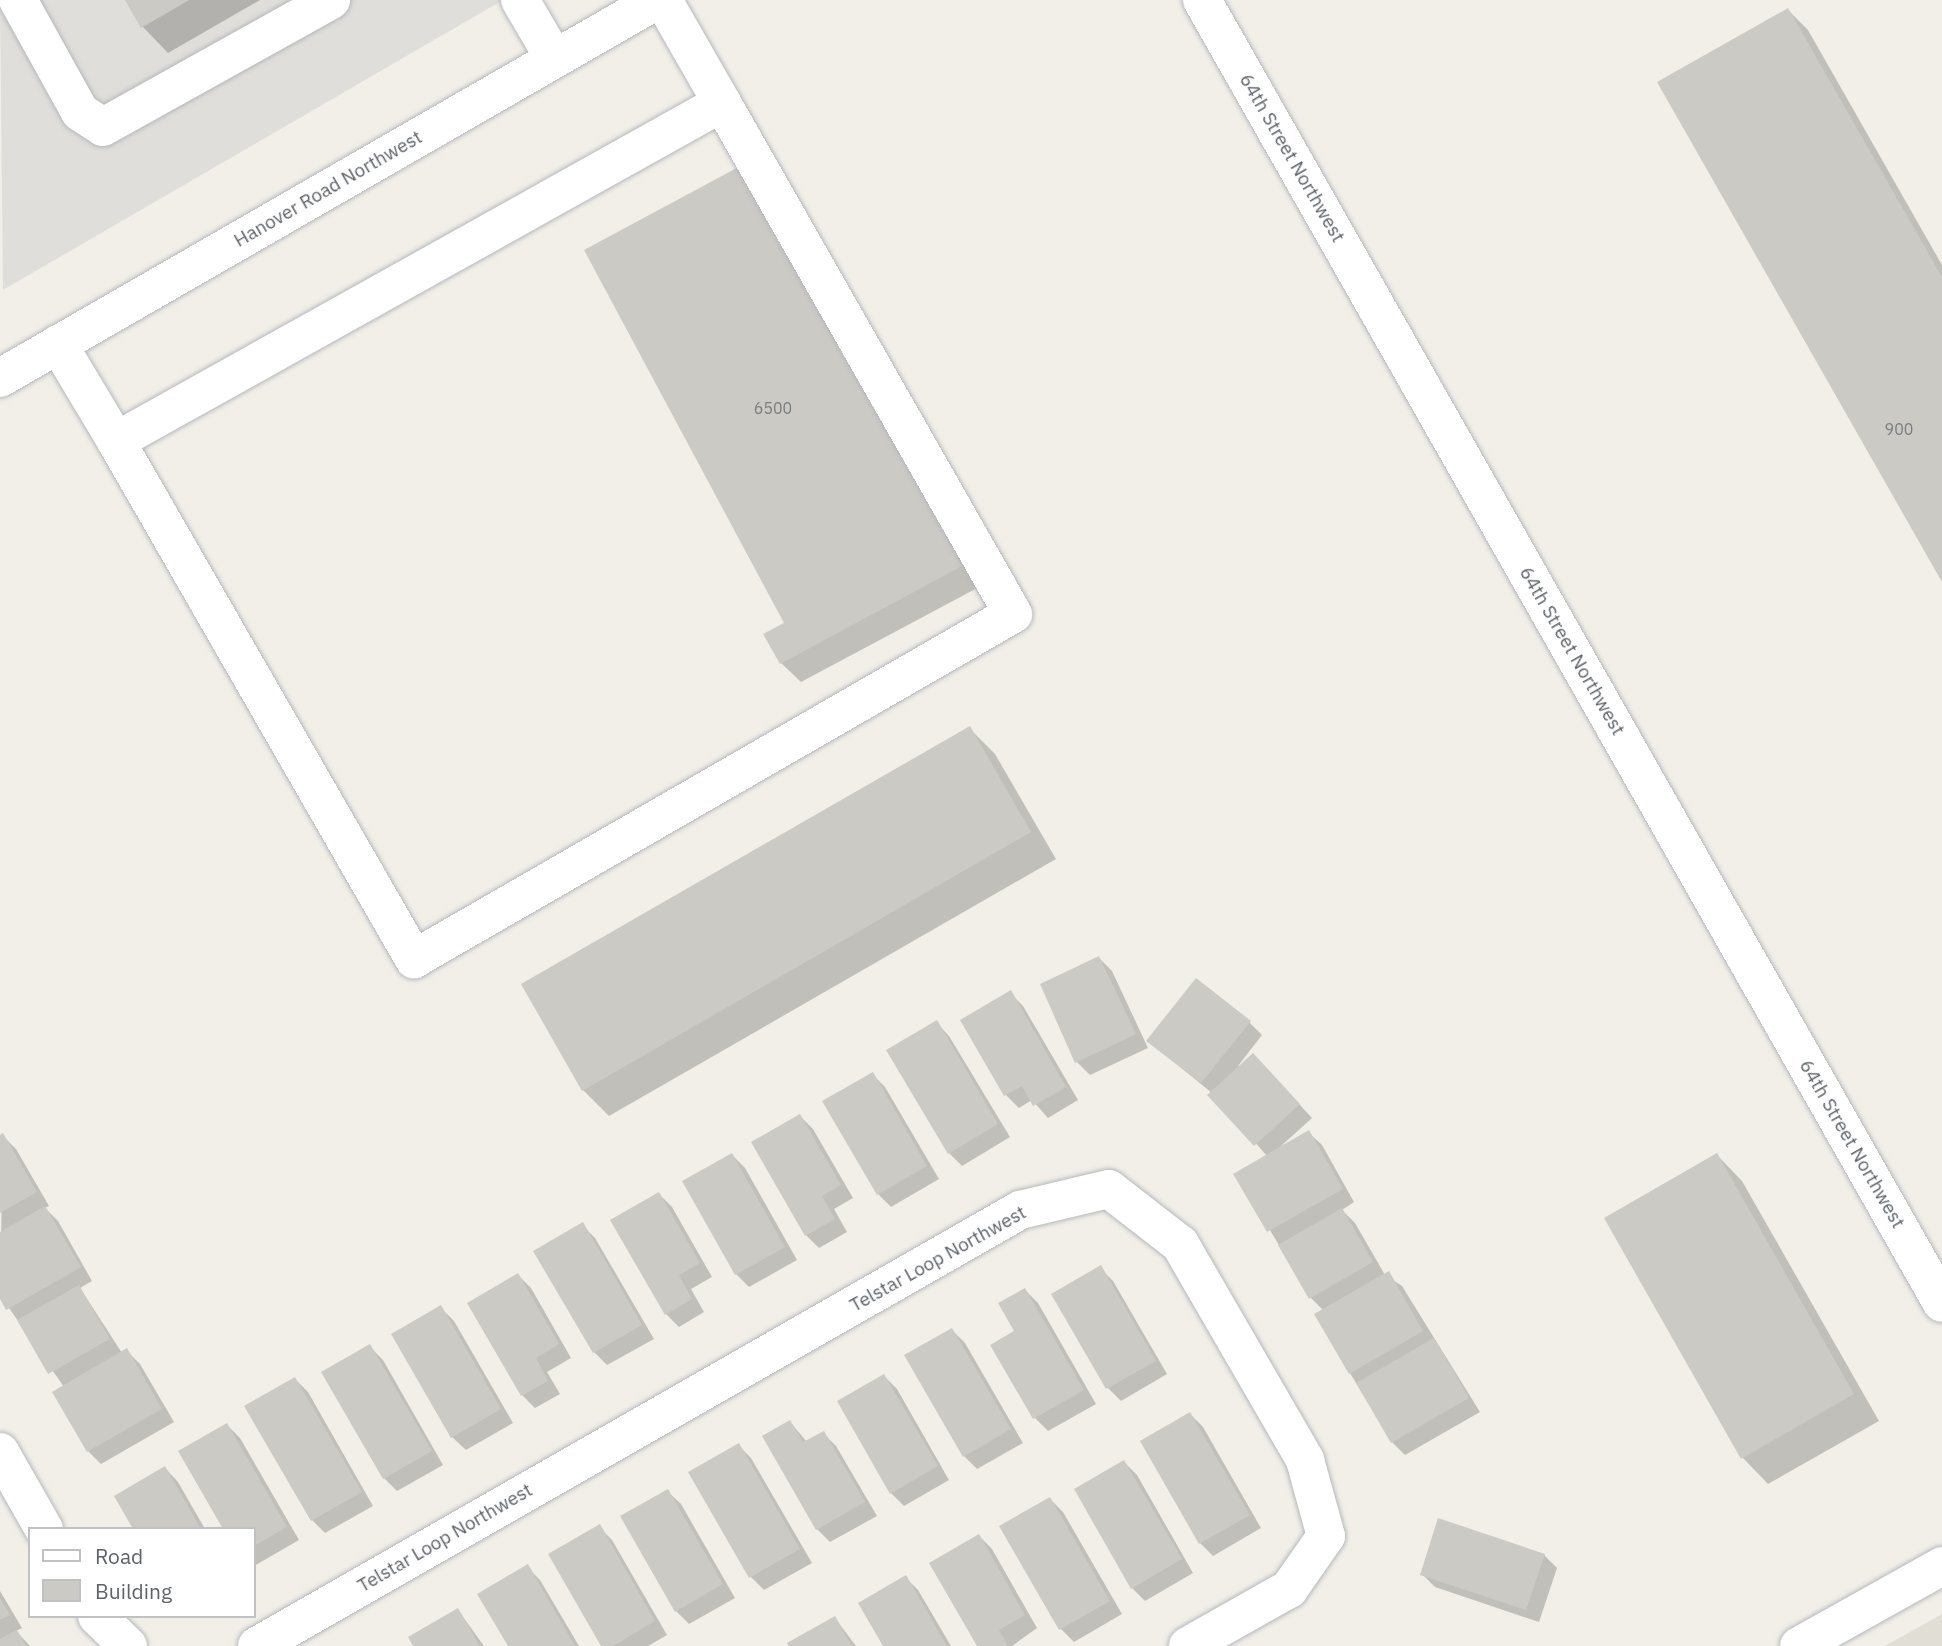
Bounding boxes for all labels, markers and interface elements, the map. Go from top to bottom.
street label: 64th Street Northwest [1234,70,1350,246]
street label: Hanover Road Northwest [230,126,426,252]
house number: 6500 [754,398,792,418]
house number: 900 [1885,419,1913,439]
street label: 64th Street Northwest [1514,563,1630,739]
street label: 64th Street Northwest [1794,1056,1910,1232]
street label: Telstar Loop Northwest [846,1201,1030,1317]
street label: Telstar Loop Northwest [354,1479,536,1597]
legend [28,1527,256,1618]
text: Road [95,1542,143,1570]
text: Building [95,1577,172,1605]

